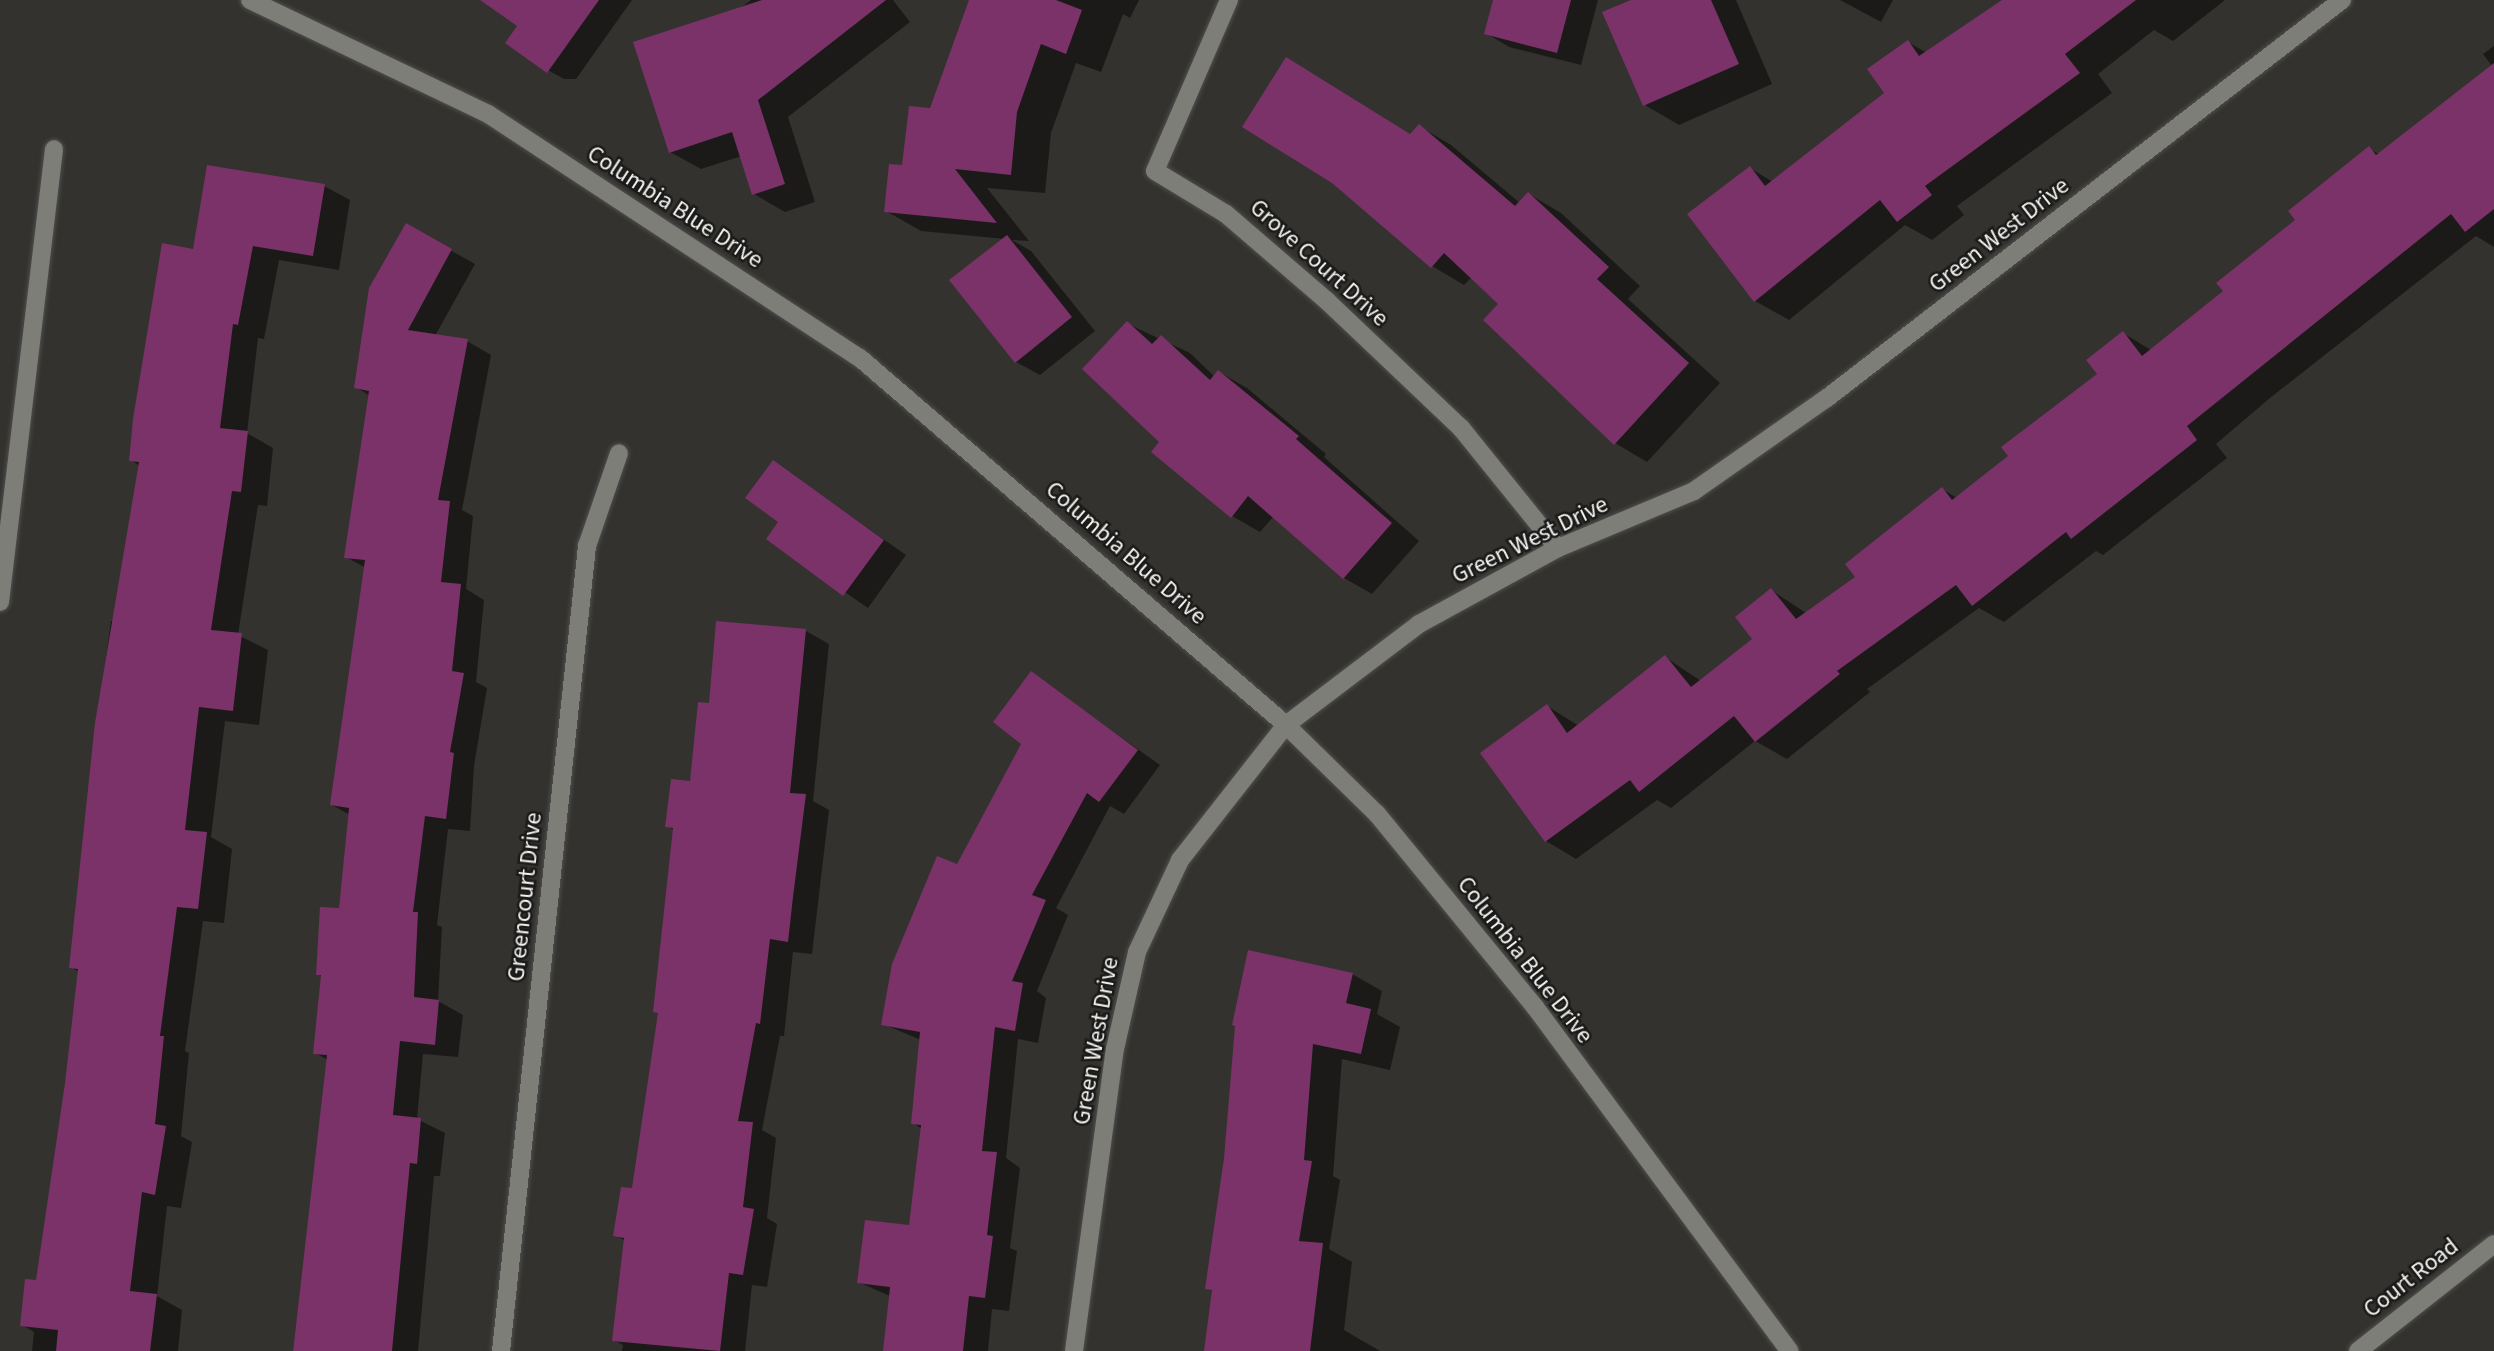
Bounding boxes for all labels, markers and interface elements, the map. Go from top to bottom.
street label: Columbia Blue Drive [582,139,768,275]
street label: Green West Drive [1923,171,2075,299]
street label: Grove Court Drive [1244,193,1394,333]
street label: Columbia Blue Drive [1040,475,1212,631]
street label: Green West Drive [1447,490,1613,590]
street label: Greencourt Drive [502,811,548,983]
street label: Columbia Blue Drive [1451,871,1599,1049]
street label: Green West Drive [1067,955,1125,1127]
street label: Court Road [2358,1232,2464,1324]

